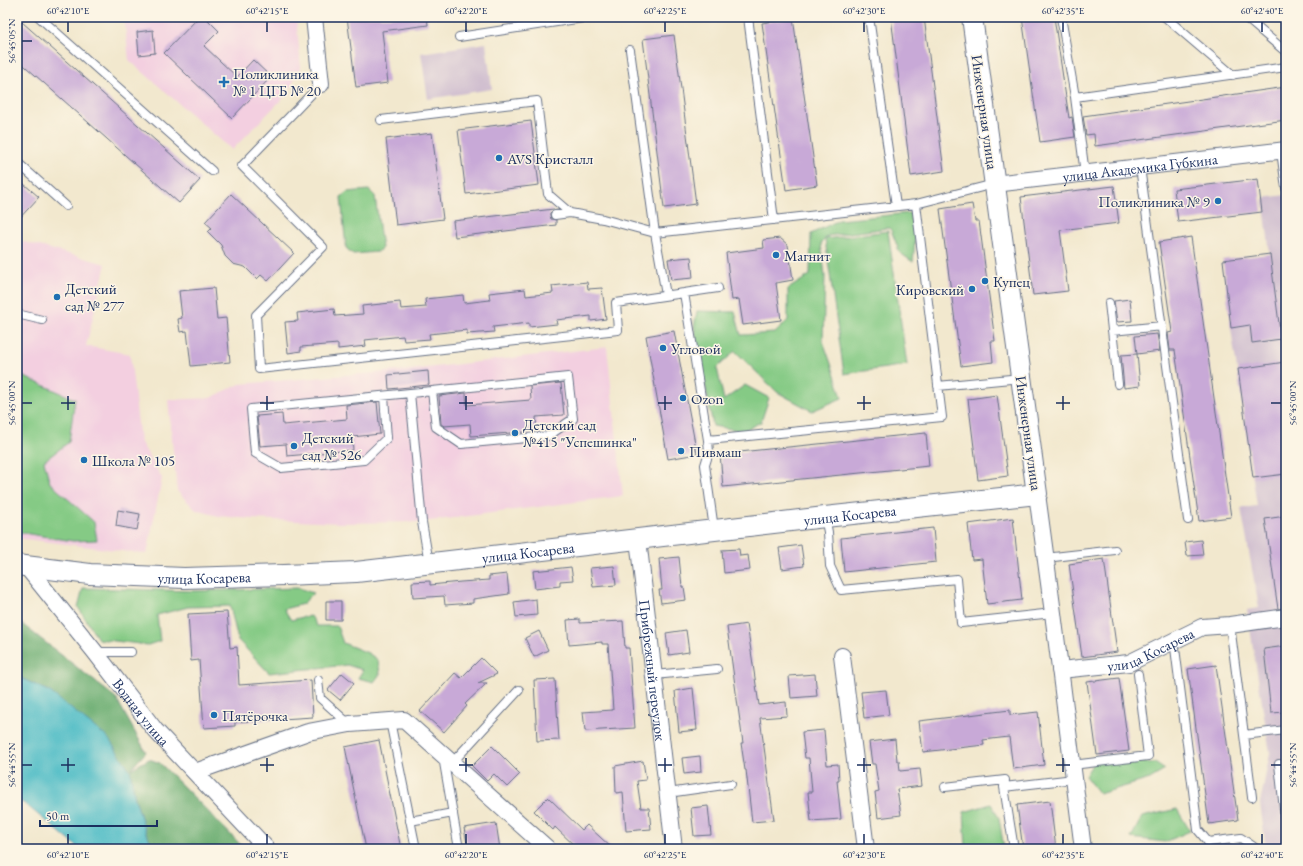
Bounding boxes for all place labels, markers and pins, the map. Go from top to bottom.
place label: Поликлиника № 1 ЦГБ № 20 [233,64,321,100]
marker: Поликлиника № 1 ЦГБ № 20 [218,76,230,88]
place label: AVS Кристалл [506,149,593,168]
marker: AVS Кристалл [494,153,504,163]
place label: Поликлиника № 9 [1098,192,1210,211]
marker: Поликлиника № 9 [1213,196,1223,206]
place label: Магнит [784,246,830,265]
marker: Магнит [771,250,781,260]
place label: Купец [993,272,1030,291]
marker: Купец [980,276,990,286]
place label: Детcкий сад № 277 [65,279,125,315]
place label: Кировский [896,280,964,299]
marker: Кировский [967,284,977,294]
marker: Детcкий сад № 277 [52,292,62,302]
place label: Угловой [670,339,721,358]
marker: Угловой [658,343,668,353]
place label: Ozon [691,389,724,408]
marker: Ozon [678,393,688,403]
place label: Детский сад №415 "Успешинка" [523,415,637,451]
place label: Детcкий сад № 526 [302,428,361,464]
marker: Детский сад №415 "Успешинка" [510,428,520,438]
marker: Детcкий сад № 526 [289,441,299,451]
place label: Пивмаш [689,442,742,461]
marker: Пивмаш [676,446,686,456]
place label: Школа № 105 [92,451,175,470]
marker: Школа № 105 [79,455,89,465]
place label: Пятёрочка [222,706,288,725]
marker: Пятёрочка [209,710,219,720]

